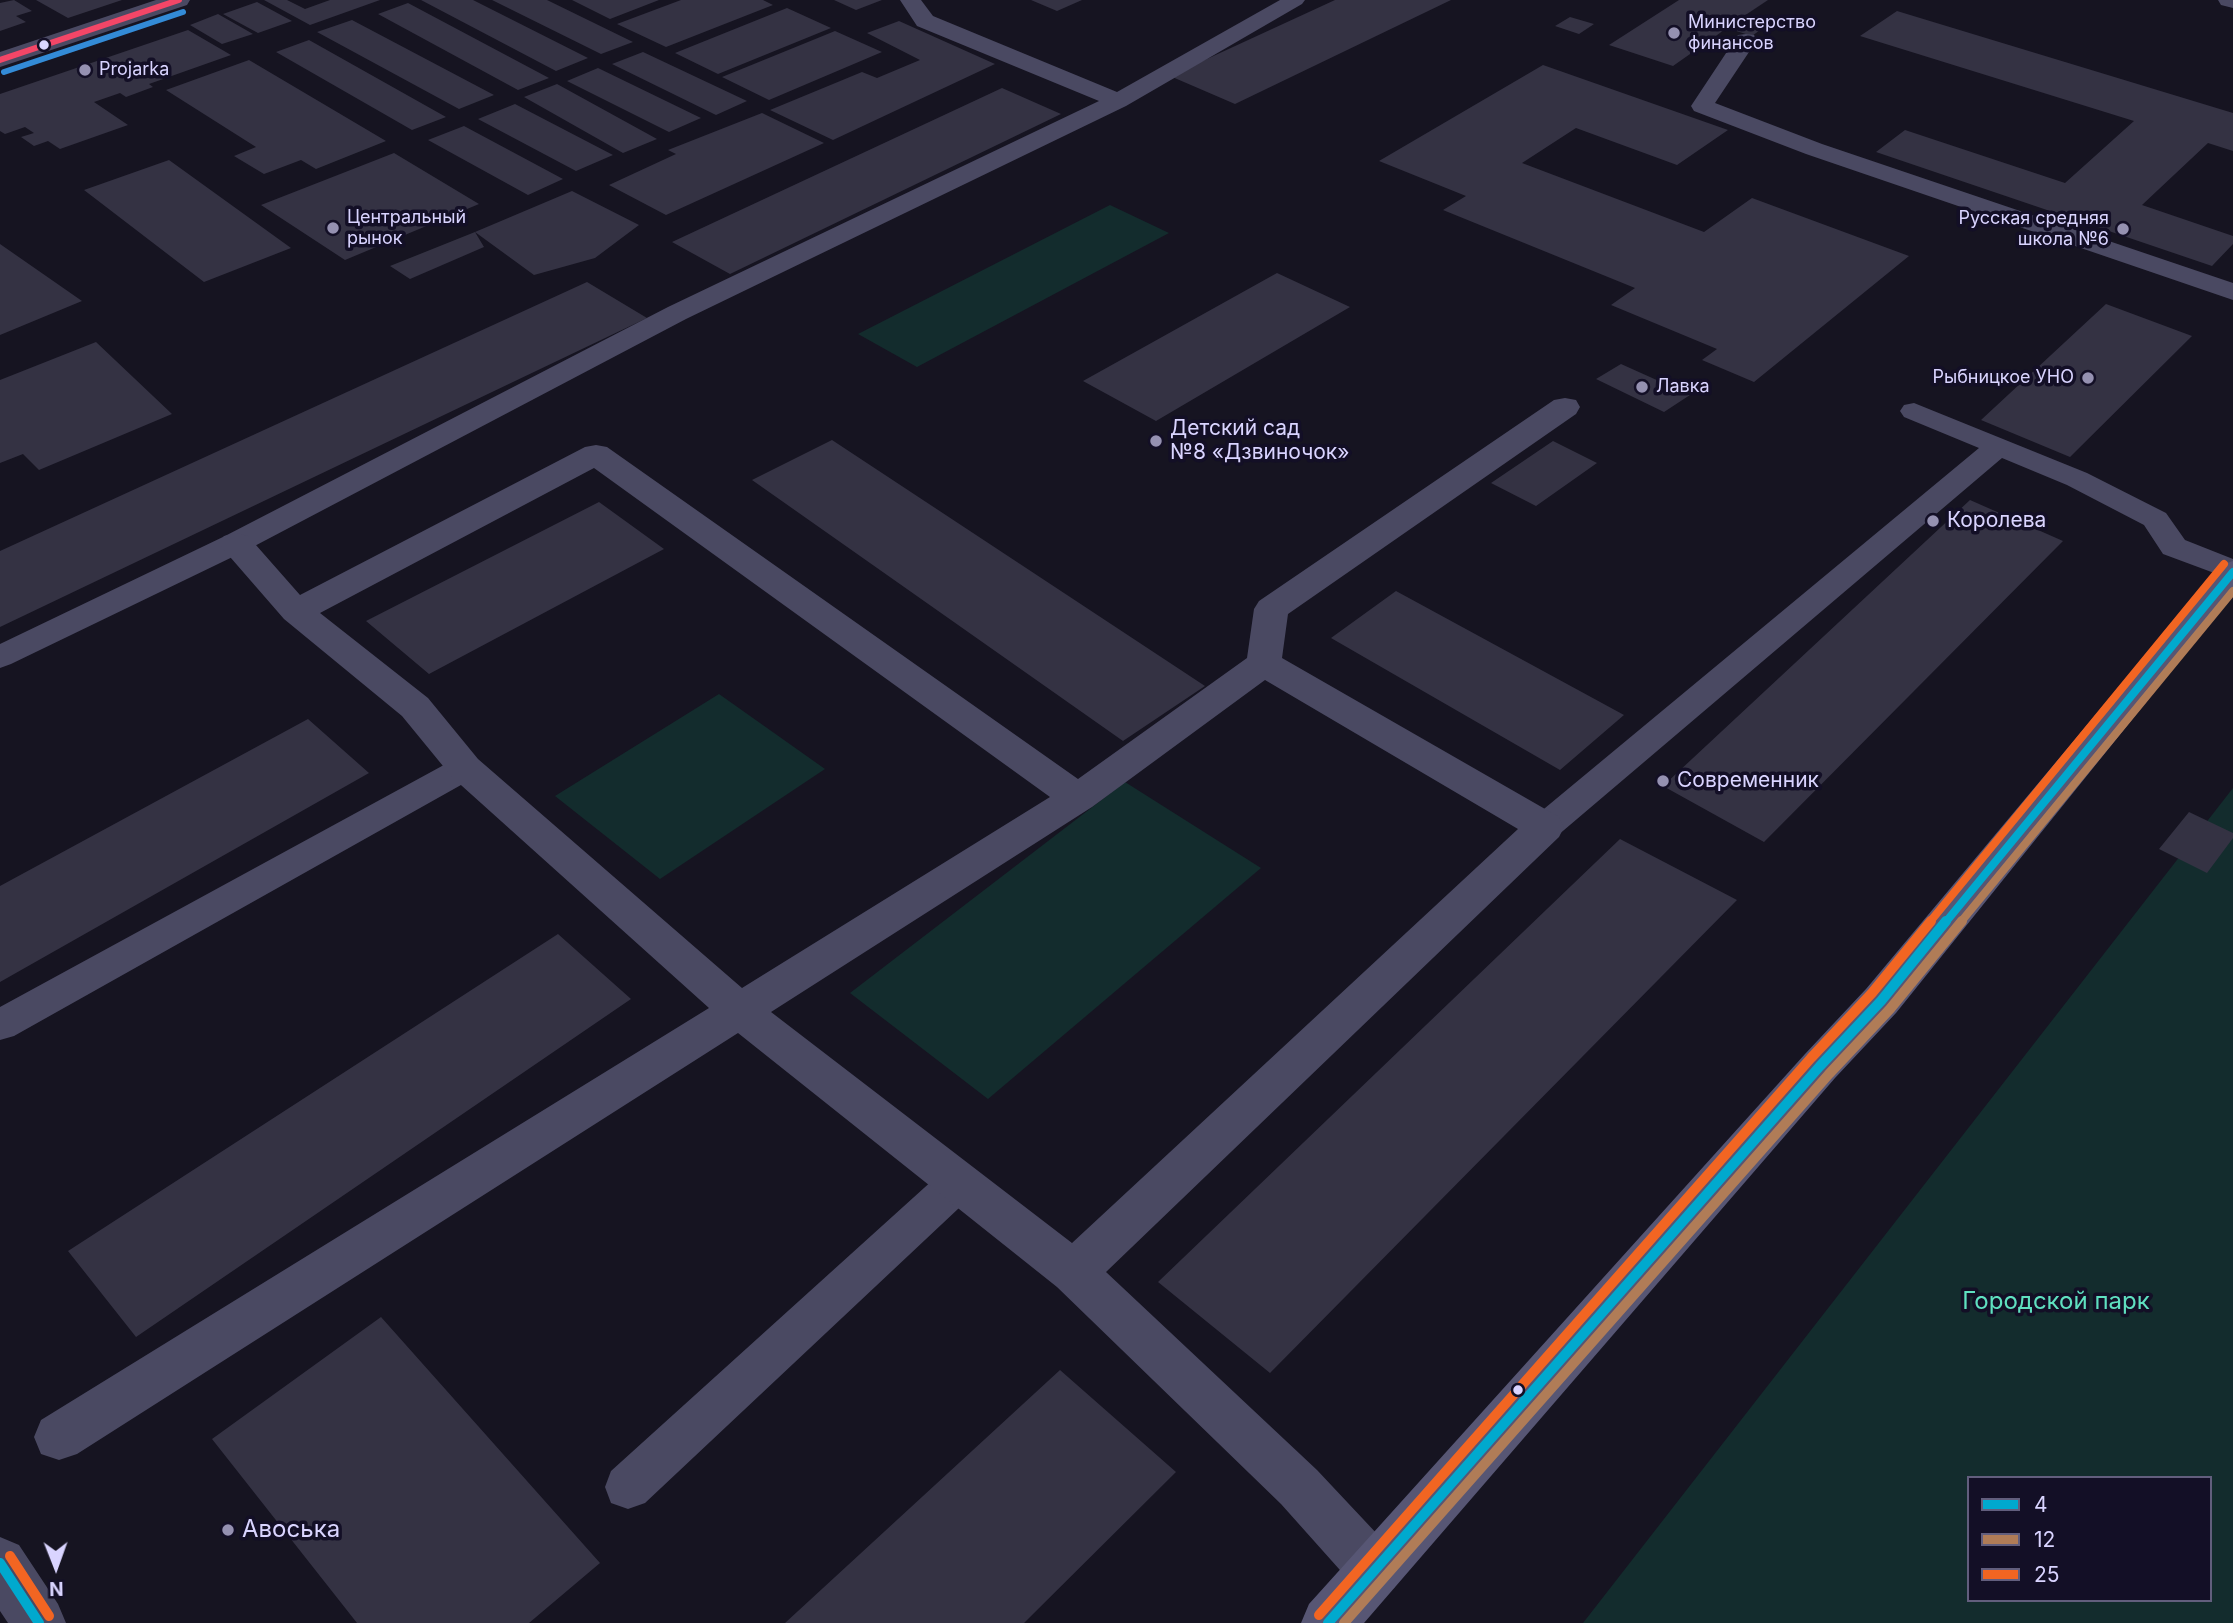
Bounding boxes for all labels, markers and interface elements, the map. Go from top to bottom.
place label: Министерство финансов [1688,12,1816,54]
marker: Министерство финансов [1666,25,1682,41]
unlabelled marker [37,38,51,52]
place label: Projarka [99,59,169,81]
marker: Projarka [77,62,93,78]
place label: Центральный рынок [347,207,466,249]
place label: Русская средняя школа №6 [1959,208,2109,250]
marker: Центральный рынок [325,220,341,236]
marker: Русская средняя школа №6 [2115,221,2131,237]
place label: Рыбницкое УНО [1932,367,2074,389]
marker: Рыбницкое УНО [2080,370,2096,386]
place label: Лавка [1656,376,1710,398]
marker: Лавка [1634,379,1650,395]
place label: Детский сад №8 «Дзвиночок» [1170,416,1349,466]
marker: Детский сад №8 «Дзвиночок» [1148,433,1164,449]
place label: Королева [1947,508,2046,534]
marker: Королева [1925,513,1941,529]
place label: Современник [1677,768,1819,794]
marker: Современник [1655,773,1671,789]
park label: Городской парк [1962,1288,2150,1316]
unlabelled marker [1511,1383,1525,1397]
legend [1967,1476,2212,1602]
text: 4 [2034,1492,2048,1517]
place label: Авоська [242,1516,340,1544]
marker: Авоська [220,1522,236,1538]
text: 12 [2034,1527,2055,1552]
north arrow [21,1532,91,1602]
text: 25 [2034,1562,2060,1587]
text: N [49,1577,64,1600]

